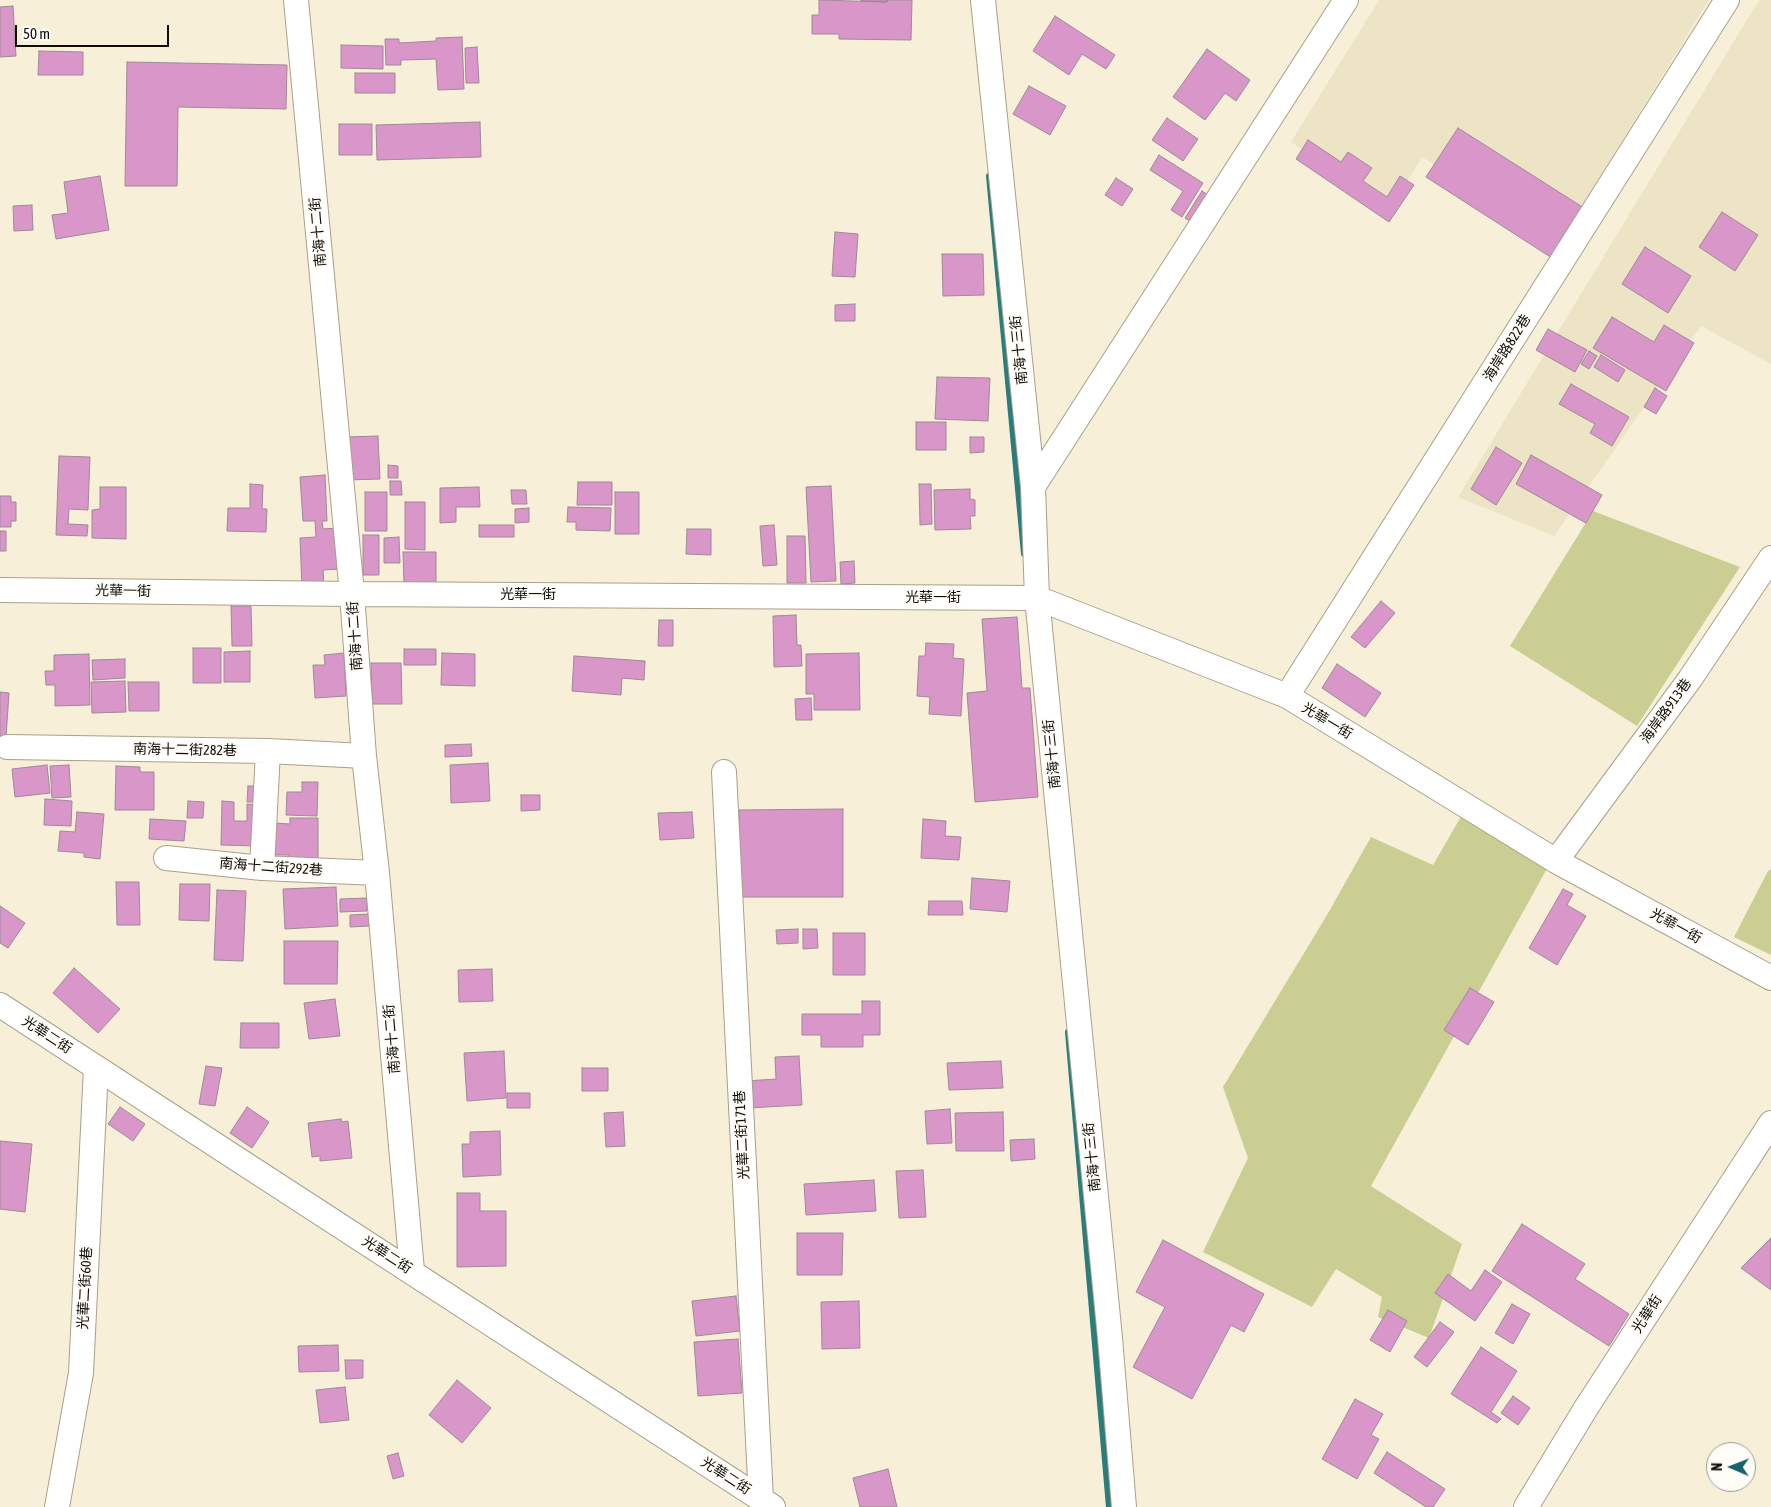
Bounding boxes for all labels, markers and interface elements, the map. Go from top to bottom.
scale bar [18,15,171,47]
text: 50 m [23,25,50,42]
street label: 南海十二街 [307,196,329,268]
street label: 海岸路822巷 [1480,311,1534,385]
street label: 南海十三街 [1007,314,1031,386]
street label: 光華一街 [95,582,151,600]
street label: 光華一街 [500,587,556,603]
street label: 光華一街 [905,590,961,606]
street label: 南海十二街 [344,600,366,672]
street label: 海岸路913巷 [1637,675,1695,747]
street label: 光華一街 [1299,699,1355,743]
street label: 南海十三街 [1040,718,1064,790]
street label: 南海十二街282巷 [133,741,237,759]
street label: 南海十二街292巷 [219,855,323,879]
street label: 光華一街 [1647,905,1705,947]
street label: 南海十二街 [381,1003,403,1075]
street label: 光華二街 [19,1013,75,1057]
street label: 光華二街171巷 [731,1090,753,1180]
street label: 南海十三街 [1080,1121,1104,1193]
street label: 光華二街 [359,1233,415,1277]
street label: 光華二街60巷 [74,1246,96,1330]
street label: 光華街 [1629,1292,1665,1336]
north arrow [1706,1442,1756,1492]
street label: 光華二街 [698,1454,754,1498]
text: N [1709,1462,1725,1471]

